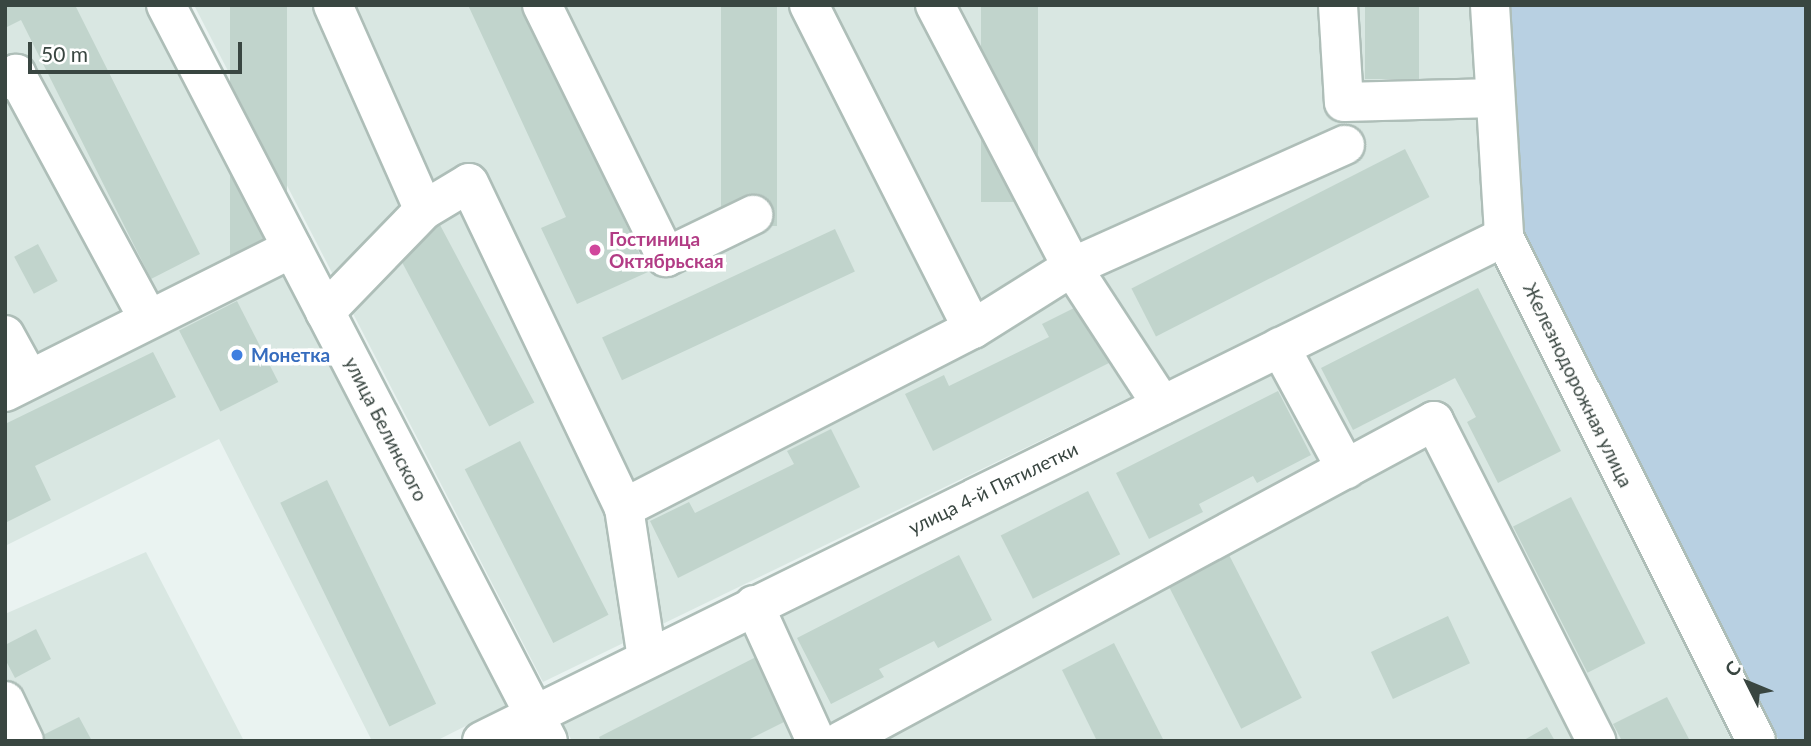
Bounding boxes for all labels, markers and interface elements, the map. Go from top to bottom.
scale bar [32,28,245,72]
text: 50 m [41,41,88,66]
place label: Гостиница Октябрьская [609,228,724,272]
marker: Гостиница Октябрьская [587,242,603,258]
street label: Железнодорожная улица [1519,279,1637,491]
place label: Монетка [251,344,330,366]
marker: Монетка [229,347,245,363]
street label: улица Белинского [340,353,432,505]
street label: улица 4-й Пятилетки [905,437,1081,539]
north arrow [1713,648,1783,718]
text: С [1720,656,1745,681]

